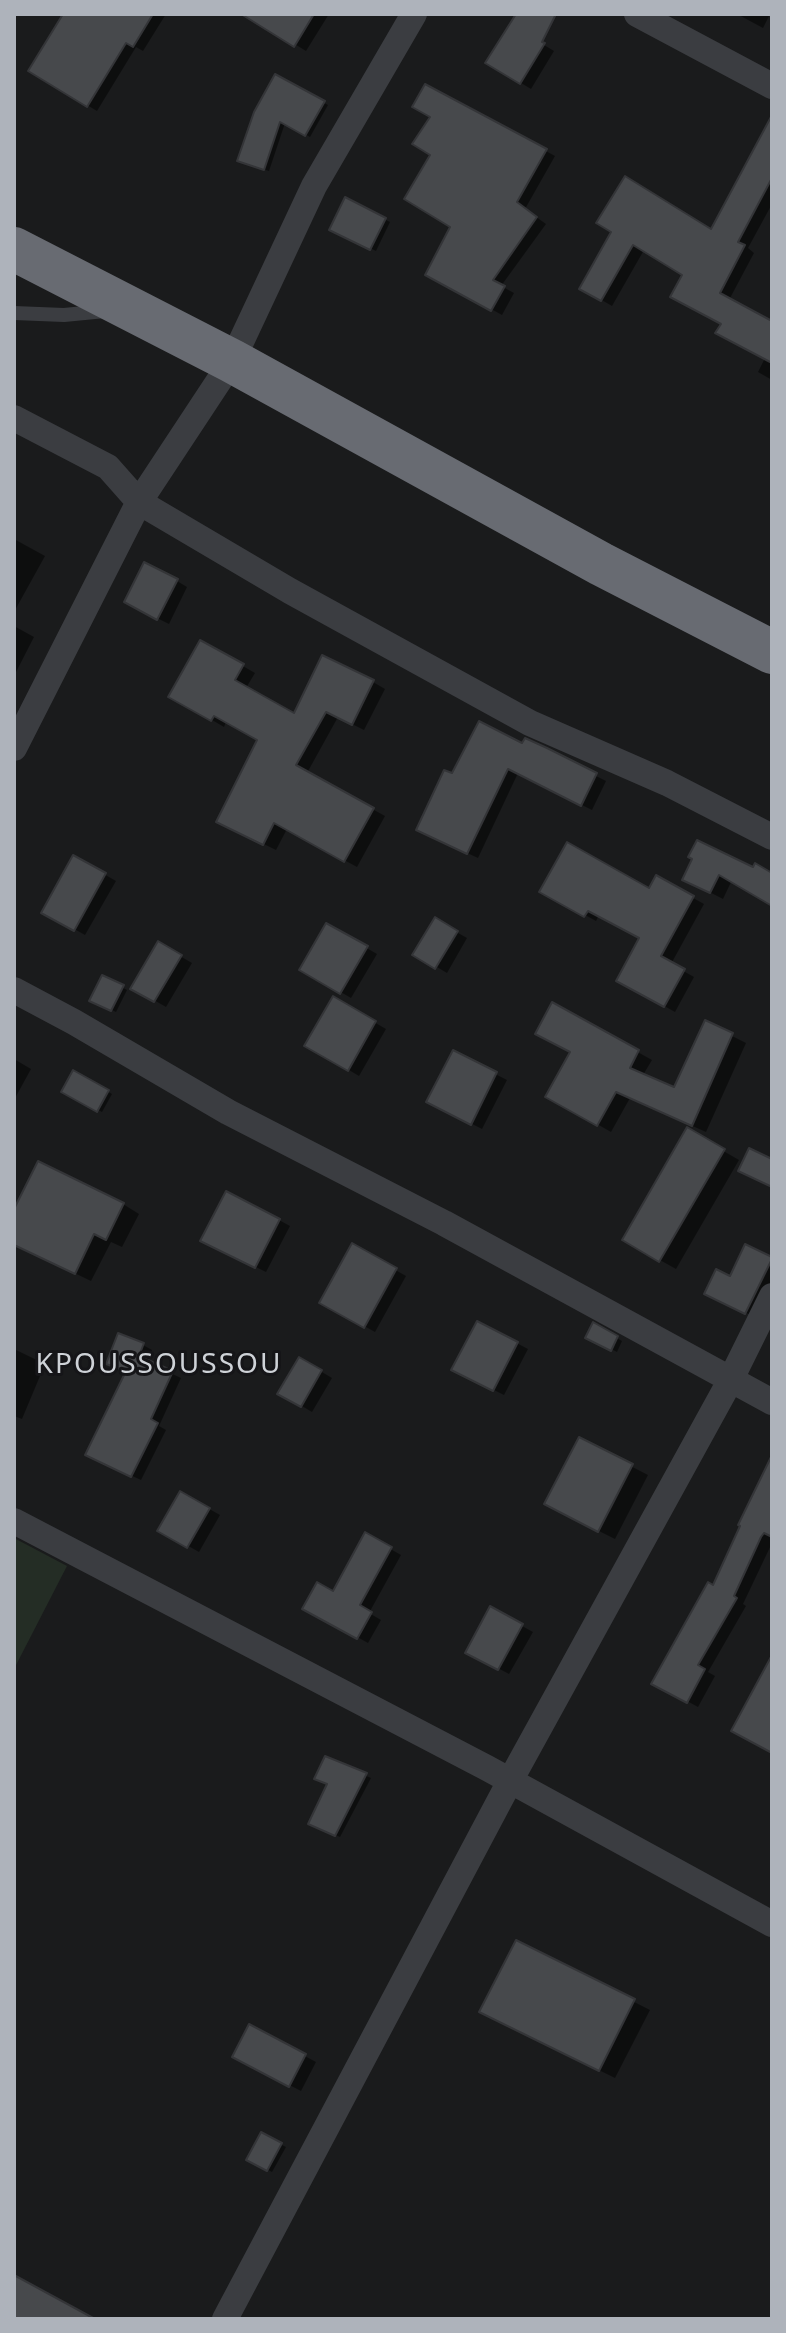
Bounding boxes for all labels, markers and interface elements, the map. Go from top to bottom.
district label: KPOUSSOUSSOU [36,1348,282,1382]

